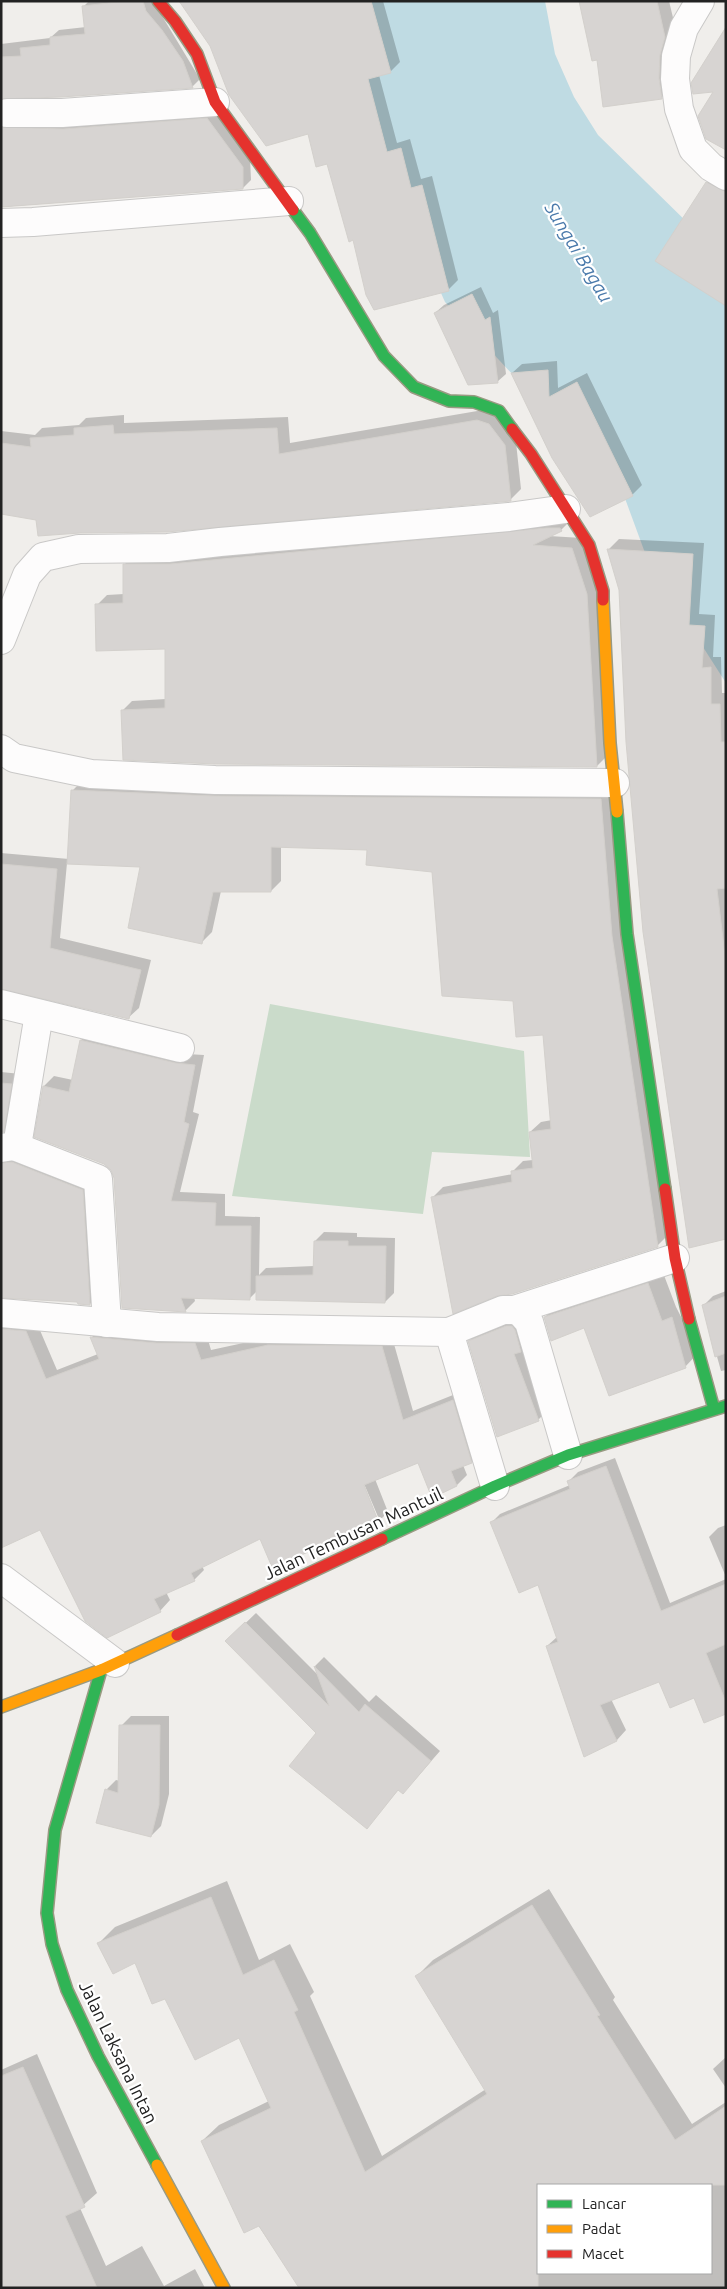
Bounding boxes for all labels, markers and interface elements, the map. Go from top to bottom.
water label: Sungai Bagau [540,197,618,306]
street label: Jalan Tembusan Mantuil [260,1483,446,1583]
street label: Jalan Laksana Intan [76,1977,162,2127]
legend [537,2184,712,2274]
text: Lancar [582,2195,627,2212]
text: Padat [582,2220,621,2237]
text: Macet [582,2245,624,2262]

